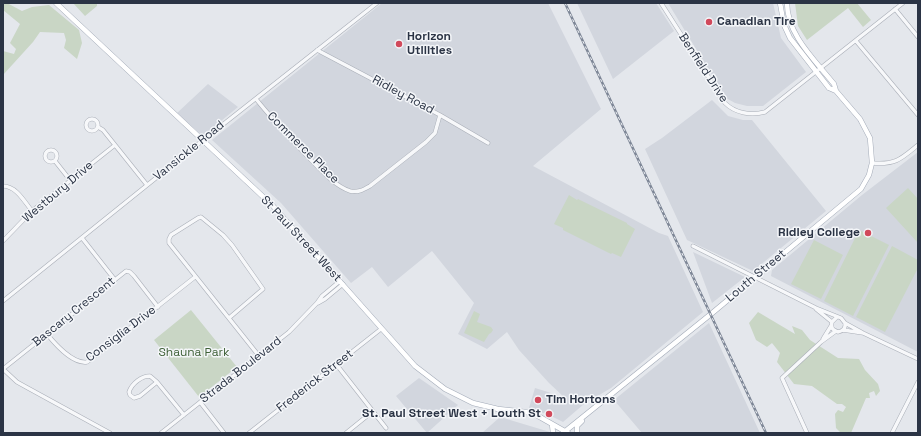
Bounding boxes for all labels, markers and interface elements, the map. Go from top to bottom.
place label: Canadian Tire [717,15,796,29]
marker: Canadian Tire [704,17,714,27]
place label: Horizon Utilities [407,30,452,58]
street label: Benfield Drive [675,31,731,105]
marker: Horizon Utilities [394,39,404,49]
street label: Ridley Road [370,73,436,117]
street label: Commerce Place [264,109,342,187]
street label: Vansickle Road [151,118,227,184]
street label: Westbury Drive [20,158,96,226]
street label: St Paul Street West [258,193,344,285]
place label: Ridley College [778,226,860,240]
marker: Ridley College [863,228,873,238]
street label: Louth Street [723,247,789,305]
street label: Bascary Crescent [30,274,118,350]
street label: Consiglia Drive [83,303,159,365]
street label: Strada Boulevard [197,334,285,406]
park label: Shauna Park [158,346,230,360]
street label: Frederick Street [274,347,356,415]
place label: Tim Hortons [546,393,616,407]
marker: Tim Hortons [533,395,543,405]
place label: St. Paul Street West + Louth St [362,407,541,421]
marker: St. Paul Street West + Louth St [544,409,554,419]

